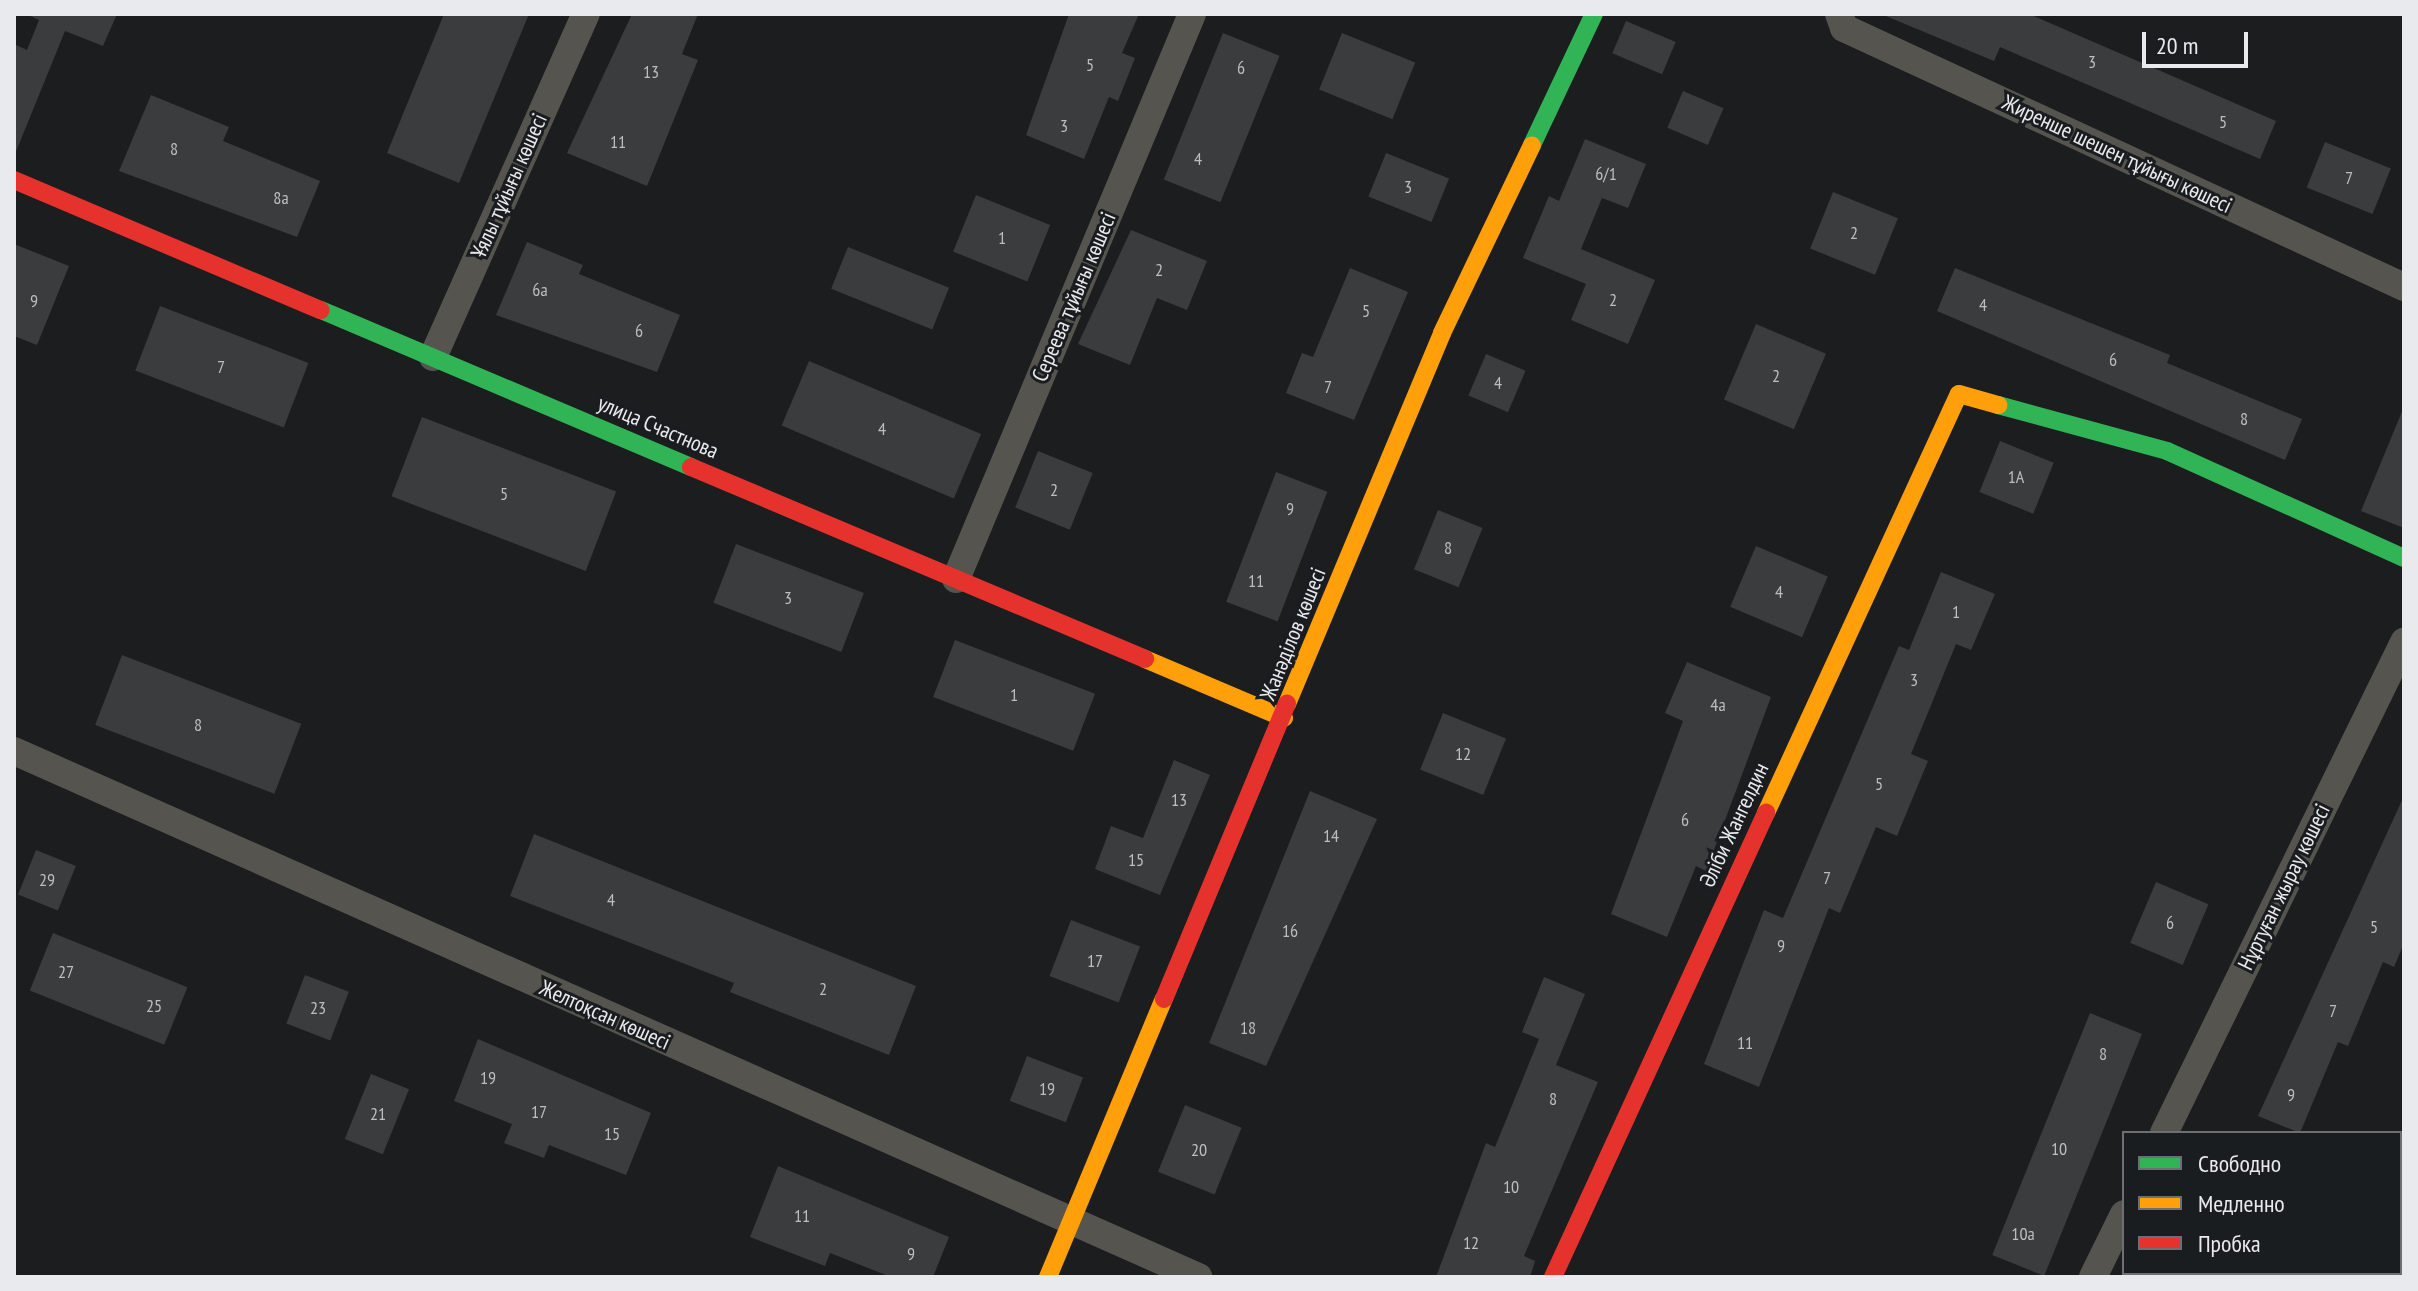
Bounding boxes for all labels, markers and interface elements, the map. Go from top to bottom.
scale bar [2146,16,2252,66]
text: 20 m [2156,30,2198,61]
house number: 3 [2088,51,2096,73]
house number: 5 [1086,54,1094,76]
house number: 6 [1237,57,1245,79]
house number: 13 [643,61,659,83]
street label: Жиренше шешен тұйығы көшесі [1998,89,2236,219]
street label: Ұялы тұйығы көшесі [465,110,553,262]
house number: 5 [2219,111,2227,133]
house number: 3 [1060,115,1068,137]
house number: 11 [610,131,626,153]
house number: 8 [170,138,178,160]
house number: 4 [1194,148,1202,170]
house number: 6/1 [1595,163,1617,185]
house number: 7 [2345,167,2353,189]
house number: 3 [1404,176,1412,198]
house number: 8а [273,187,289,209]
street label: Сереева тұйығы көшесі [1026,208,1122,386]
house number: 2 [1850,222,1858,244]
house number: 1 [998,227,1006,249]
house number: 2 [1155,259,1163,281]
house number: 6а [532,279,548,301]
house number: 2 [1609,289,1617,311]
house number: 9 [30,290,38,312]
house number: 4 [1979,294,1987,316]
house number: 5 [1362,300,1370,322]
house number: 6 [635,320,643,342]
house number: 6 [2109,349,2117,371]
house number: 7 [217,356,225,378]
house number: 2 [1772,365,1780,387]
house number: 4 [1494,372,1502,394]
house number: 7 [1324,376,1332,398]
street label: улица Счастнова [594,390,722,464]
house number: 8 [2240,408,2248,430]
house number: 4 [878,418,886,440]
house number: 1А [2008,466,2024,488]
house number: 2 [1050,479,1058,501]
house number: 5 [500,483,508,505]
house number: 9 [1286,498,1294,520]
house number: 8 [1444,537,1452,559]
street label: Жанәділов көшесі [1254,564,1332,704]
house number: 11 [1248,570,1264,592]
house number: 4 [1775,581,1783,603]
house number: 3 [784,587,792,609]
house number: 1 [1952,601,1960,623]
house number: 3 [1910,669,1918,691]
house number: 1 [1010,684,1018,706]
house number: 4а [1710,694,1726,716]
house number: 8 [194,714,202,736]
house number: 12 [1455,743,1471,765]
street label: Әліби Жангелдин [1694,759,1774,891]
house number: 5 [1875,773,1883,795]
house number: 13 [1171,789,1187,811]
street label: Нұртуған жырау көшесі [2232,799,2336,975]
house number: 6 [1681,809,1689,831]
house number: 14 [1323,825,1339,847]
house number: 15 [1128,849,1144,871]
house number: 7 [1823,867,1831,889]
house number: 29 [39,869,55,891]
house number: 4 [607,889,615,911]
house number: 6 [2166,912,2174,934]
house number: 5 [2370,916,2378,938]
house number: 16 [1282,920,1298,942]
house number: 9 [1777,935,1785,957]
house number: 17 [1087,950,1103,972]
house number: 27 [58,961,74,983]
street label: Желтоқсан көшесі [536,974,674,1056]
house number: 2 [819,978,827,1000]
house number: 25 [146,995,162,1017]
house number: 23 [310,997,326,1019]
house number: 7 [2329,1000,2337,1022]
house number: 18 [1240,1017,1256,1039]
house number: 11 [1737,1032,1753,1054]
house number: 8 [2099,1043,2107,1065]
house number: 19 [480,1067,496,1089]
house number: 19 [1039,1078,1055,1100]
house number: 9 [2287,1084,2295,1106]
house number: 8 [1549,1088,1557,1110]
house number: 17 [531,1101,547,1123]
house number: 21 [370,1103,386,1125]
house number: 15 [604,1123,620,1145]
legend [2122,1131,2402,1275]
house number: 10 [2051,1138,2067,1160]
house number: 20 [1191,1139,1207,1161]
text: Свободно [2198,1148,2281,1179]
house number: 10 [1503,1176,1519,1198]
text: Медленно [2198,1188,2285,1219]
house number: 11 [794,1205,810,1227]
house number: 10а [2011,1223,2035,1245]
text: Пробка [2198,1228,2261,1259]
house number: 12 [1463,1232,1479,1254]
house number: 9 [907,1243,915,1265]

